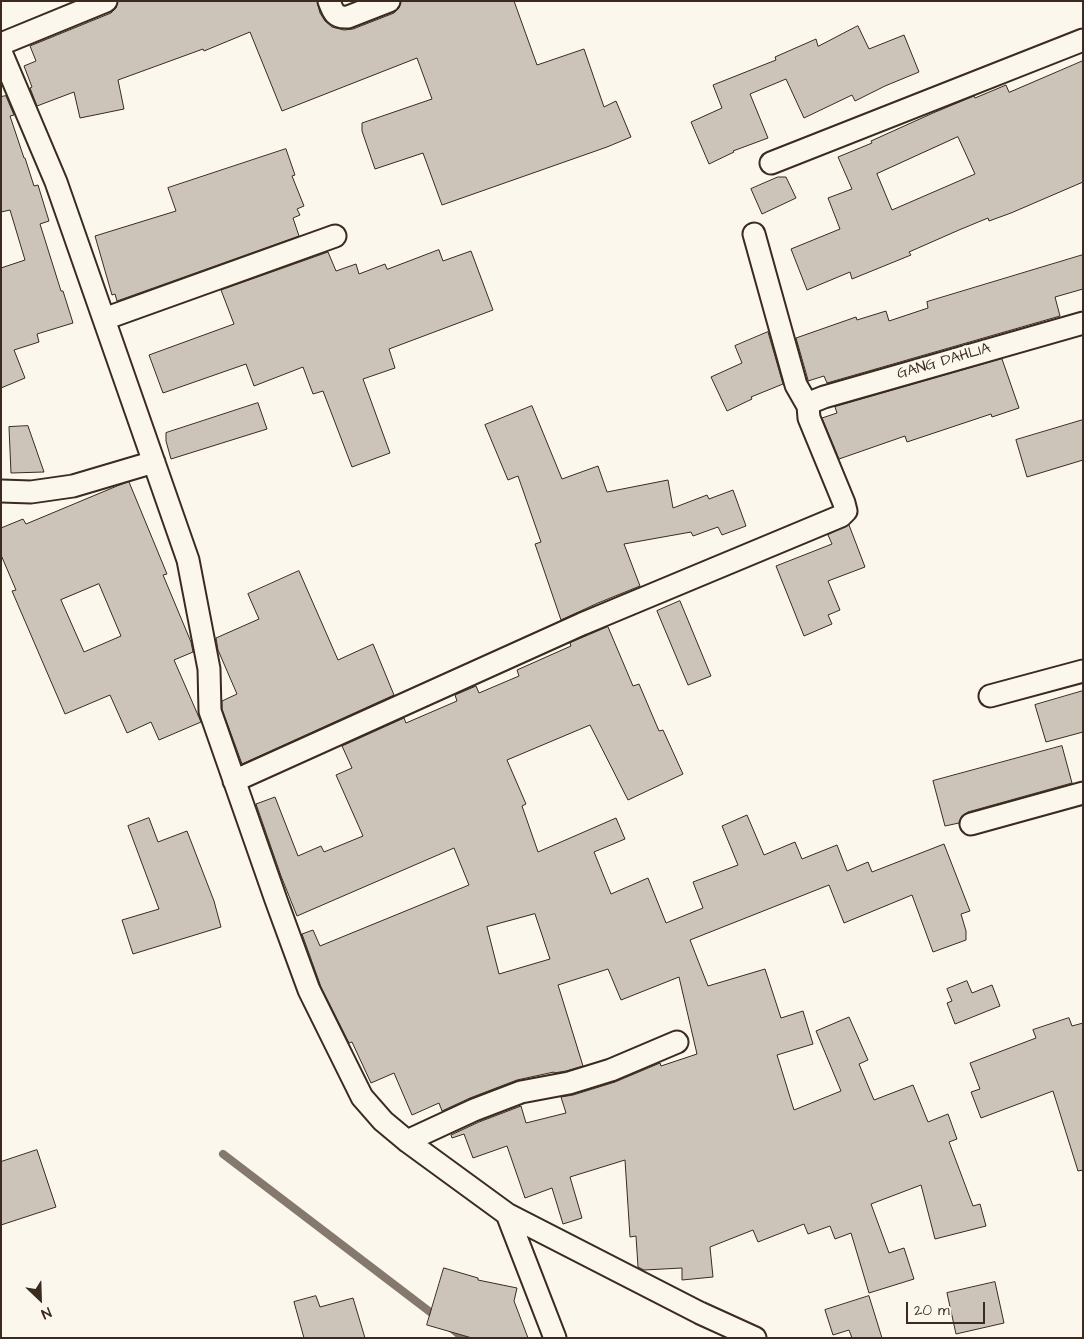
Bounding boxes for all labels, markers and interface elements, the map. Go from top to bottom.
street label: GANG DAHLIA [895,340,993,384]
north arrow [15,1274,65,1324]
scale bar [909,1292,988,1324]
text: 20 m [914,1300,950,1321]
text: N [38,1302,54,1324]

